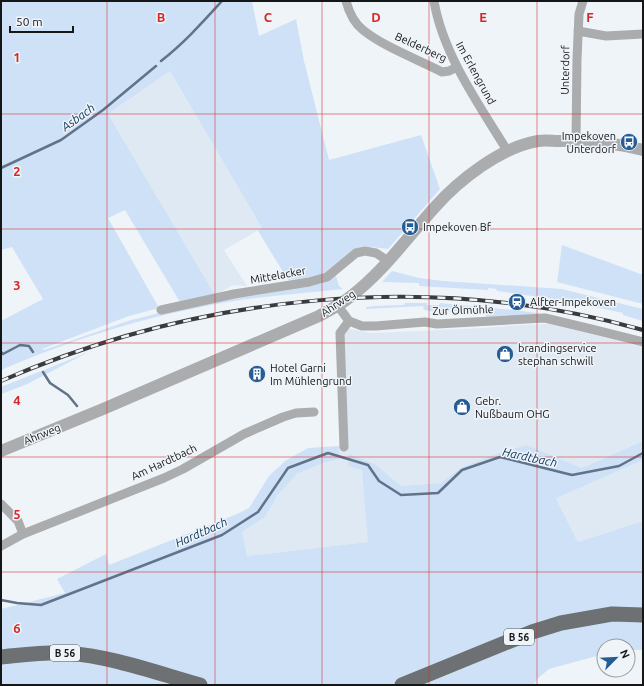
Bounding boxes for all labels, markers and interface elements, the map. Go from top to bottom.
scale bar [10,8,73,34]
text: B [157,10,166,24]
text: C [264,10,273,24]
text: D [371,10,381,24]
text: E [479,10,487,24]
text: F [586,10,594,24]
text: 50 m [16,15,43,28]
street label: Belderberg [393,30,449,64]
street label: Im Erlengrund [454,40,498,106]
street label: Unterdorf [559,44,571,95]
text: 1 [13,50,21,64]
water label: Asbach [58,101,97,134]
place label: Impekoven Unterdorf [562,130,617,155]
bus stop icon: Impekoven Unterdorf [619,132,639,152]
text: 2 [13,164,21,178]
bus stop icon: Impekoven Bf [400,217,420,237]
place label: Impekoven Bf [423,221,492,233]
street label: Mittelacker [249,264,308,286]
text: 3 [13,278,21,292]
street label: Ahrweg [318,287,358,319]
station icon: Alfter-Impekoven [507,292,527,312]
place label: Alfter-Impekoven [530,296,616,308]
street label: Zur Ölmühle [432,303,494,317]
place label: brandingservice stephan schwill [518,342,597,367]
shop icon: brandingservice stephan schwill [495,344,515,364]
place label: Hotel Garni Im Mühlengrund [270,362,352,387]
building icon: Hotel Garni Im Mühlengrund [247,364,267,384]
text: 4 [13,393,21,407]
place label: Gebr. Nußbaum OHG [475,395,550,420]
shop icon: Gebr. Nußbaum OHG [452,397,472,417]
street label: Ahrweg [22,421,62,447]
street label: Am Hardtbach [129,442,199,482]
water label: Hardtbach [501,445,559,469]
text: 5 [13,507,21,521]
water label: Hardtbach [173,515,229,549]
text: 6 [13,621,21,635]
road number: B 56 [504,629,534,645]
north arrow [596,638,636,678]
road number: B 56 [50,645,80,661]
text: N [618,648,632,660]

